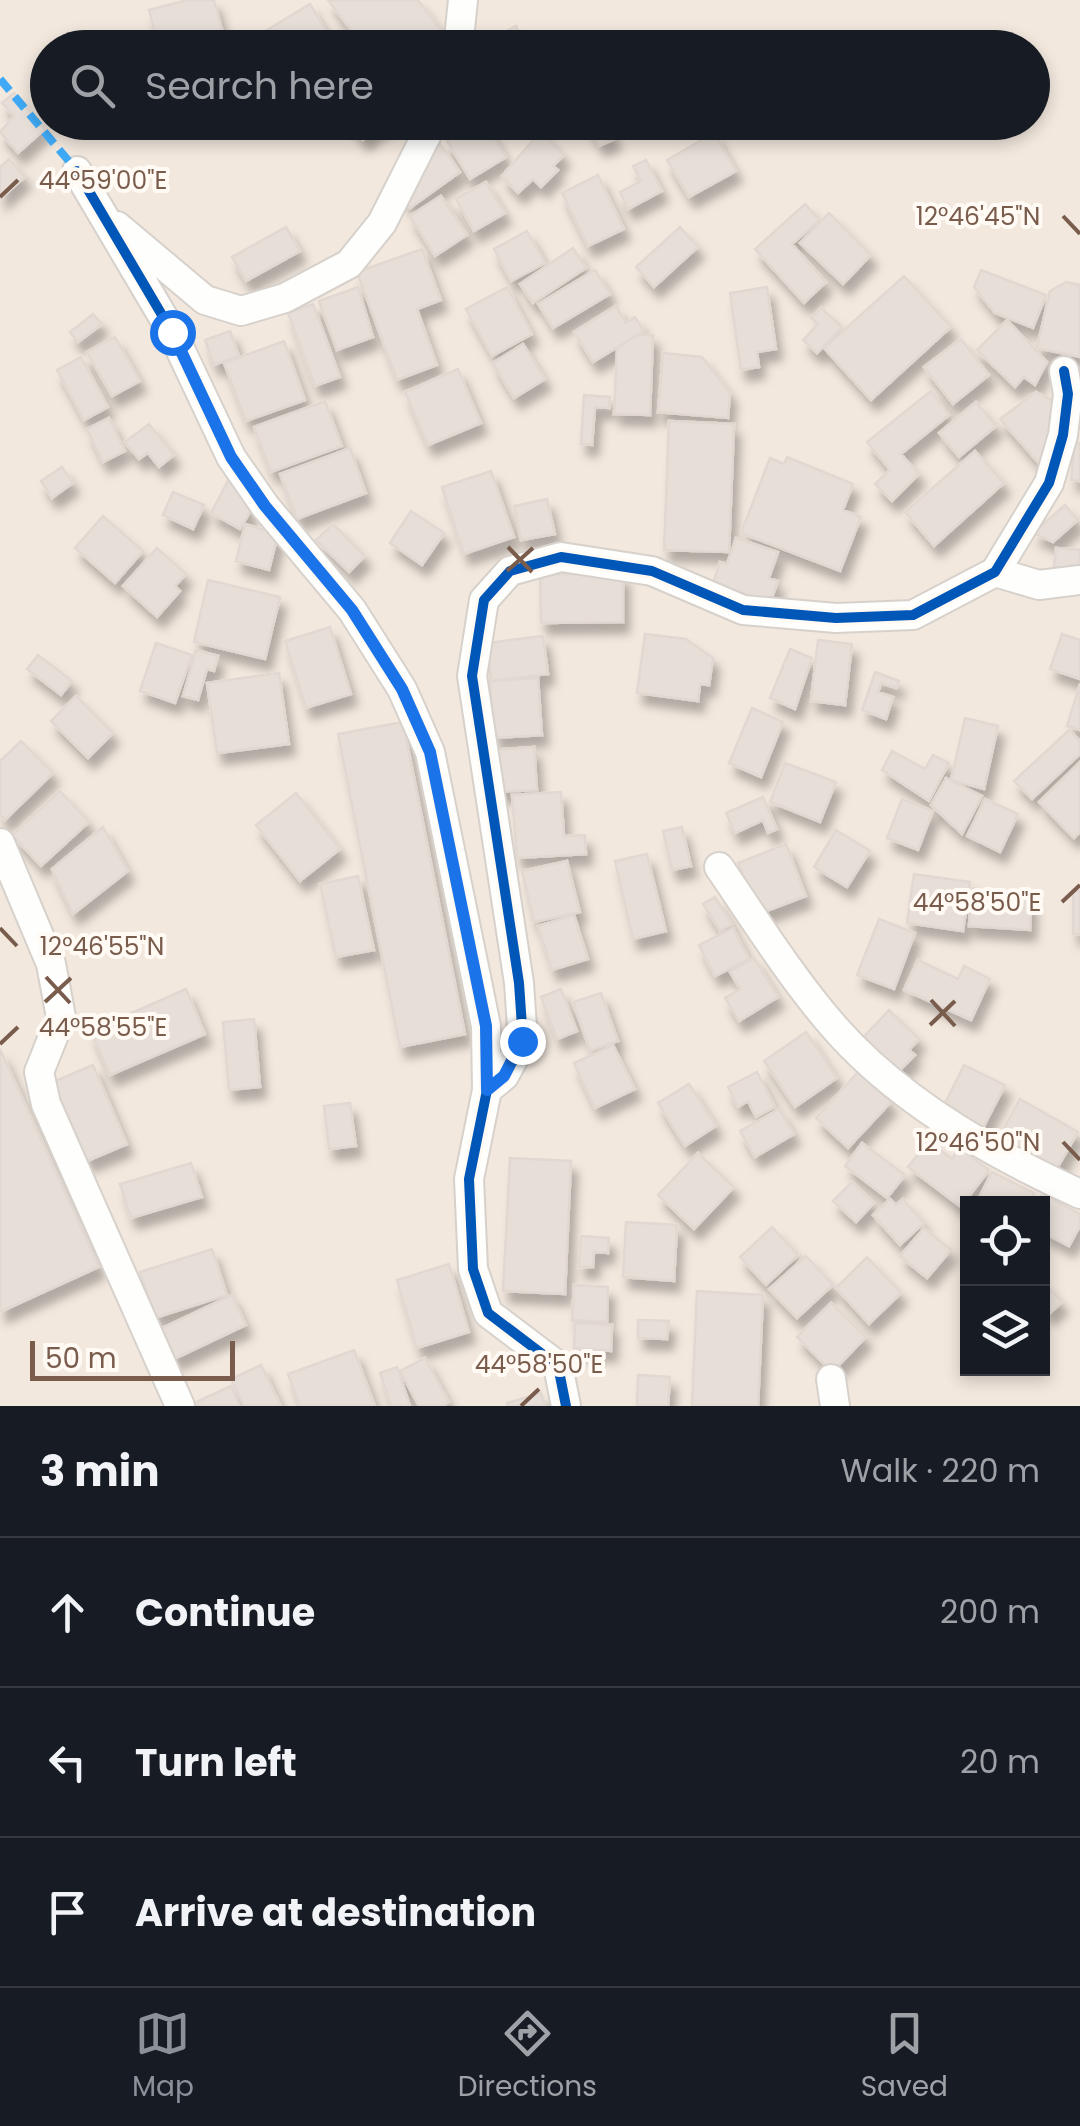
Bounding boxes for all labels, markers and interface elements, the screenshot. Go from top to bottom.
search box [30,30,1050,140]
icon: search [65,58,120,113]
text: Search here [145,59,374,112]
text: 44°59'00"E [39,163,167,198]
text: 12°46'45"N [916,199,1040,234]
route start [150,310,196,356]
text: 44°58'50"E [913,885,1041,920]
text: 12°46'55"N [40,929,164,964]
text: 44°58'55"E [39,1010,167,1045]
route end [500,1019,546,1065]
text: 12°46'50"N [916,1125,1040,1160]
map controls [960,1196,1050,1376]
button: locate [960,1196,1050,1286]
button: layers [960,1286,1050,1376]
scale bar [30,1336,235,1380]
text: 50 m [45,1339,116,1378]
text: 44°58'50"E [475,1347,603,1382]
text: 3 min [40,1442,160,1501]
text: Walk · 220 m [841,1448,1040,1493]
icon: ahead [40,1585,95,1640]
text: Continue [135,1586,315,1639]
text: 200 m [940,1589,1040,1634]
icon: left [40,1735,95,1790]
text: Turn left [135,1736,297,1789]
text: 20 m [960,1739,1040,1784]
icon: arrive [40,1885,95,1940]
text: Arrive at destination [135,1886,536,1939]
tab: Map [132,2006,194,2108]
tab: Directions [458,2006,597,2108]
tab: Saved [861,2006,948,2108]

